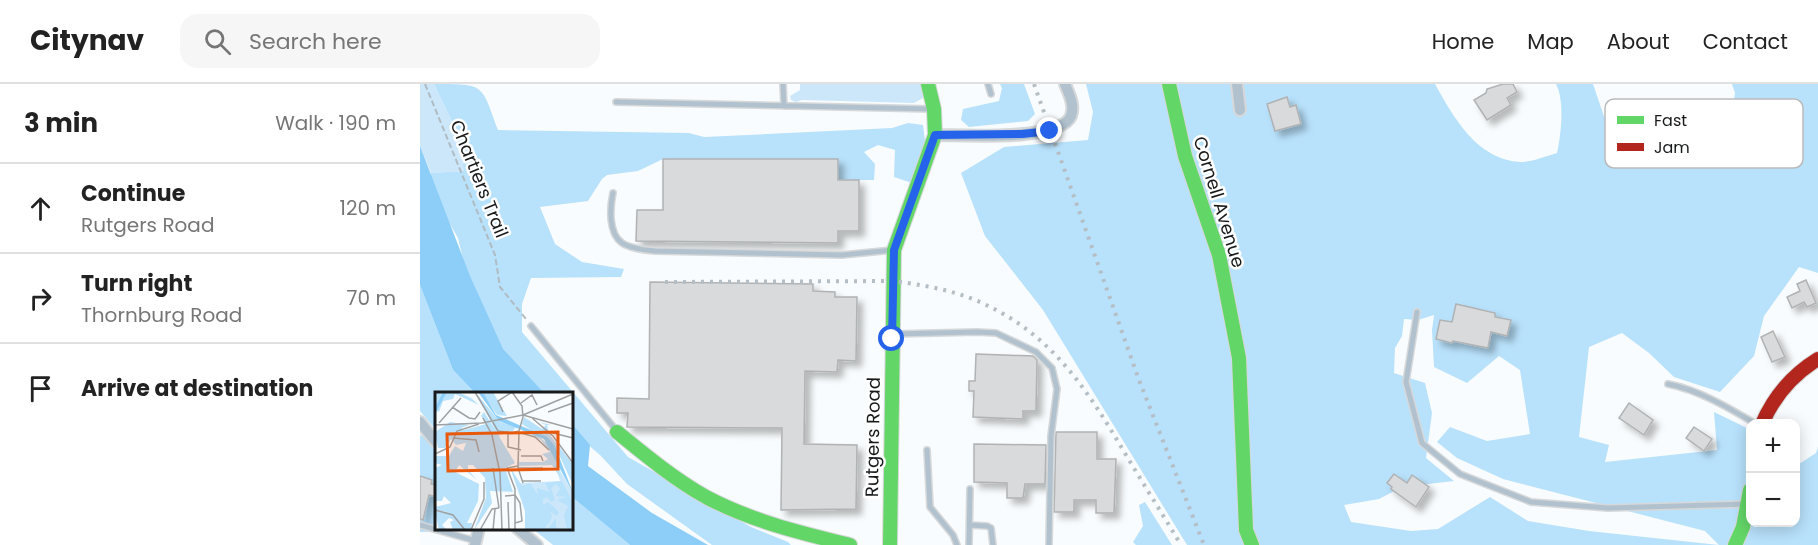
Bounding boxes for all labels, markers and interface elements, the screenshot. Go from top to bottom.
search box [180,14,600,68]
text: Citynav [30,21,144,60]
icon: search [201,25,234,58]
text: Search here [249,26,382,57]
text: Home [1432,27,1494,56]
text: Map [1527,27,1574,56]
text: About [1607,27,1670,56]
text: Contact [1703,27,1788,56]
legend [1605,99,1803,168]
text: 3 min [24,105,98,141]
text: Walk · 190 m [275,109,396,137]
text: Fast [1654,109,1687,132]
street label: Chartiers Trail [444,116,514,241]
route end [1036,117,1062,143]
street label: Cornell Avenue [1188,133,1251,271]
text: Jam [1654,136,1690,159]
text: Continue [81,178,185,209]
icon: ahead [24,192,57,225]
text: 120 m [340,194,396,222]
text: Rutgers Road [81,211,214,239]
text: Turn right [81,268,192,299]
icon: right [24,282,57,315]
text: 70 m [347,284,396,312]
text: Thornburg Road [81,301,242,329]
route start [878,325,904,351]
icon: arrive [24,372,57,405]
text: Arrive at destination [81,373,313,404]
street label: Rutgers Road [859,377,886,497]
inset map [435,392,573,530]
map controls [1746,419,1800,527]
button: + [1746,419,1800,473]
button: − [1746,473,1800,527]

